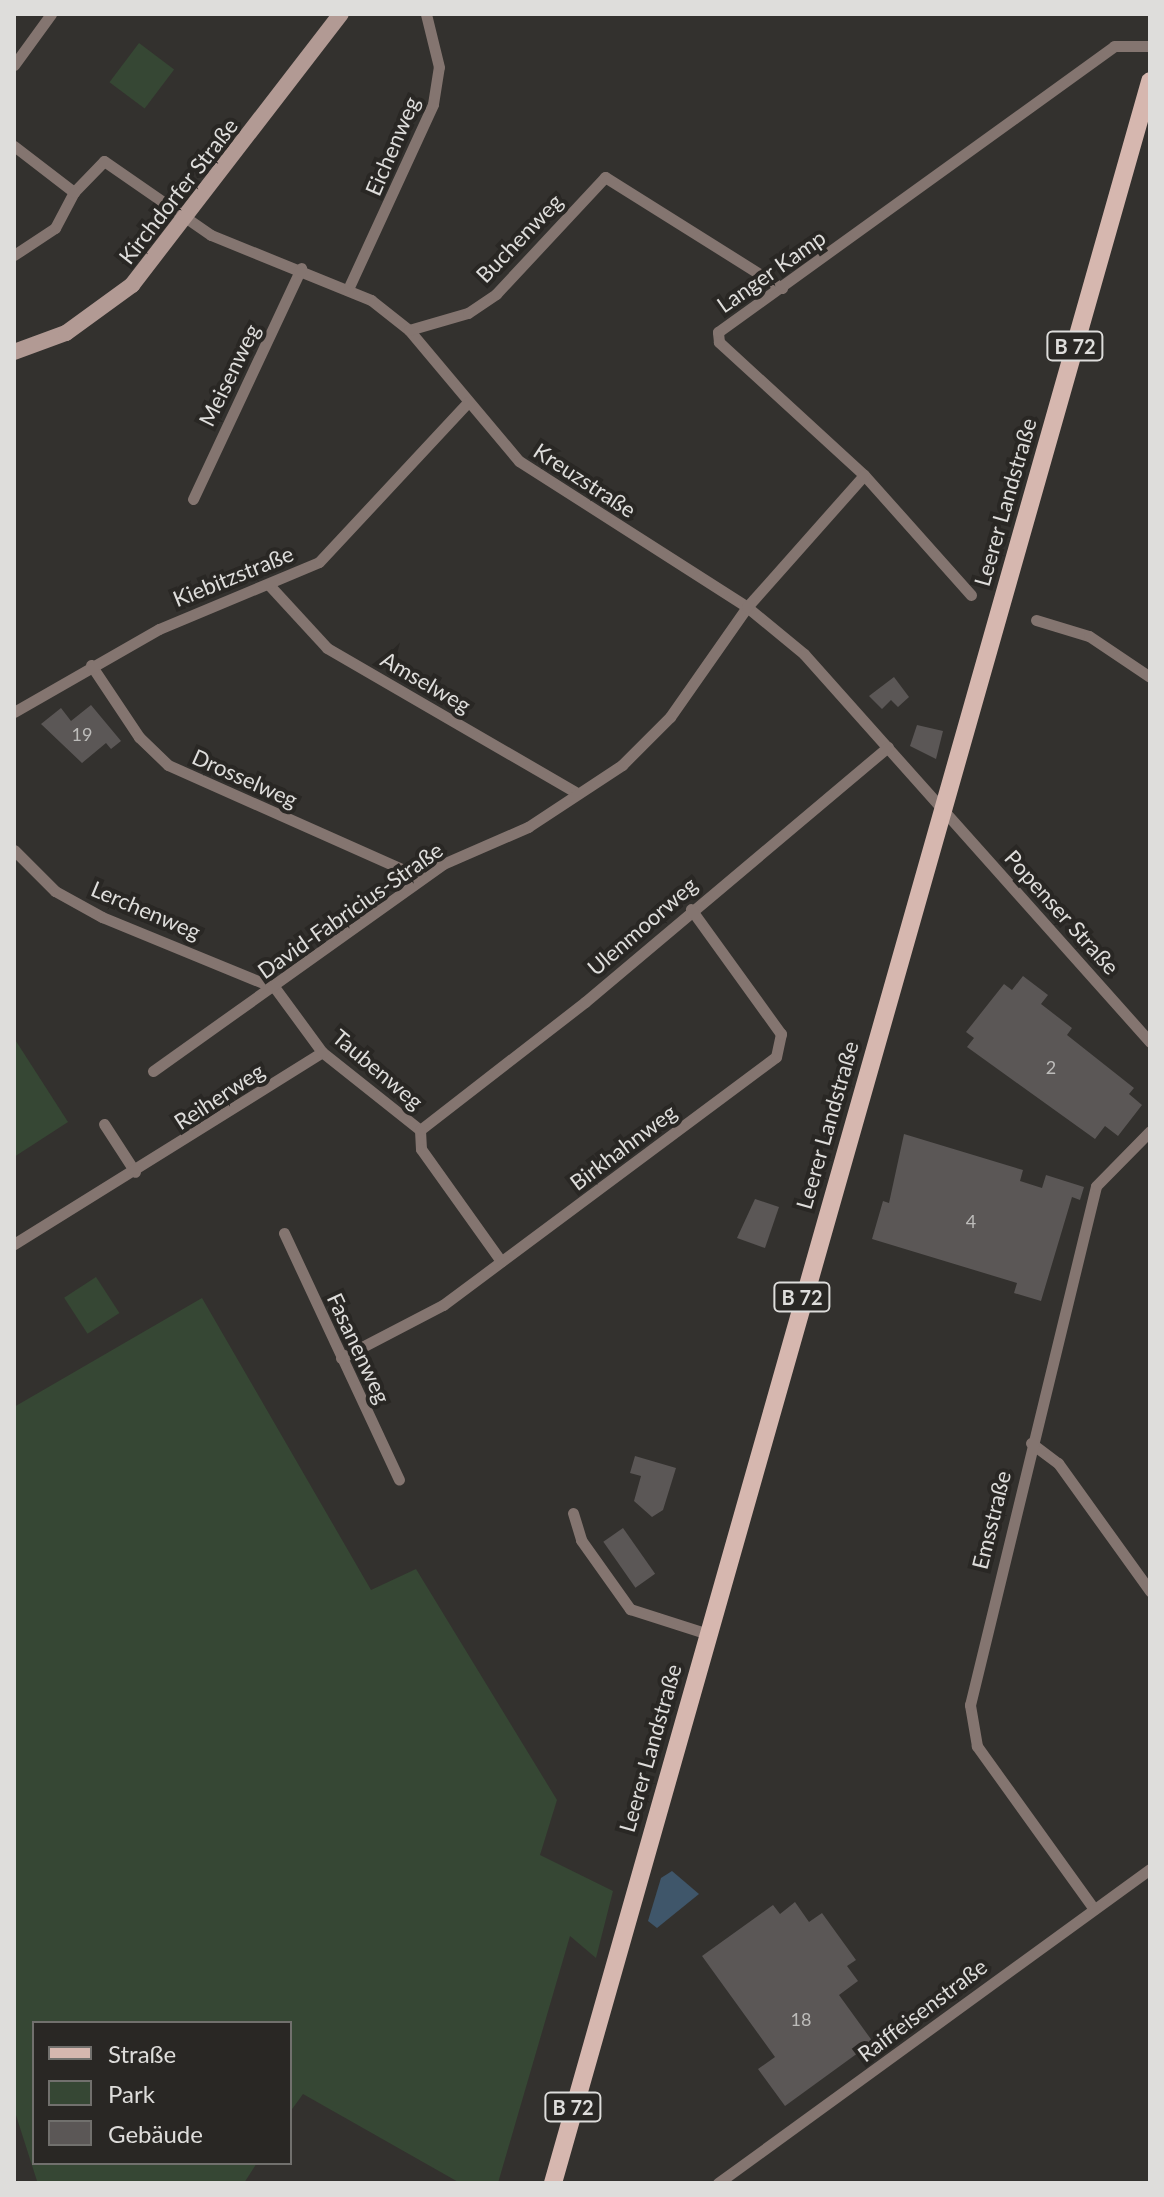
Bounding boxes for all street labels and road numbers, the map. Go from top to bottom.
street label: Eichenweg [359,93,425,199]
street label: Kirchdorfer Straße [113,113,243,269]
street label: Buchenweg [470,188,568,288]
street label: Langer Kamp [711,224,831,318]
street label: Meisenweg [193,320,265,430]
road number: B 72 [1045,330,1105,362]
street label: Leerer Landstraße [968,415,1042,589]
street label: Kreuzstraße [529,437,641,523]
street label: Kiebitzstraße [169,540,297,612]
street label: Amselweg [376,646,476,718]
street label: Drosselweg [188,743,302,813]
street label: David-Fabricius-Straße [252,836,448,984]
street label: Popenser Straße [999,844,1125,980]
street label: Ulenmoorweg [582,871,702,981]
street label: Lerchenweg [87,875,205,945]
street label: Taubenweg [327,1024,429,1114]
street label: Leerer Landstraße [790,1038,864,1212]
street label: Reiherweg [169,1057,269,1135]
street label: Birkhahnweg [565,1098,681,1196]
road number: B 72 [772,1281,832,1313]
street label: Fasanenweg [322,1289,396,1407]
street label: Emsstraße [966,1468,1016,1572]
street label: Leerer Landstraße [613,1661,687,1835]
street label: Raiffeisenstraße [852,1953,992,2067]
road number: B 72 [543,2091,603,2123]

